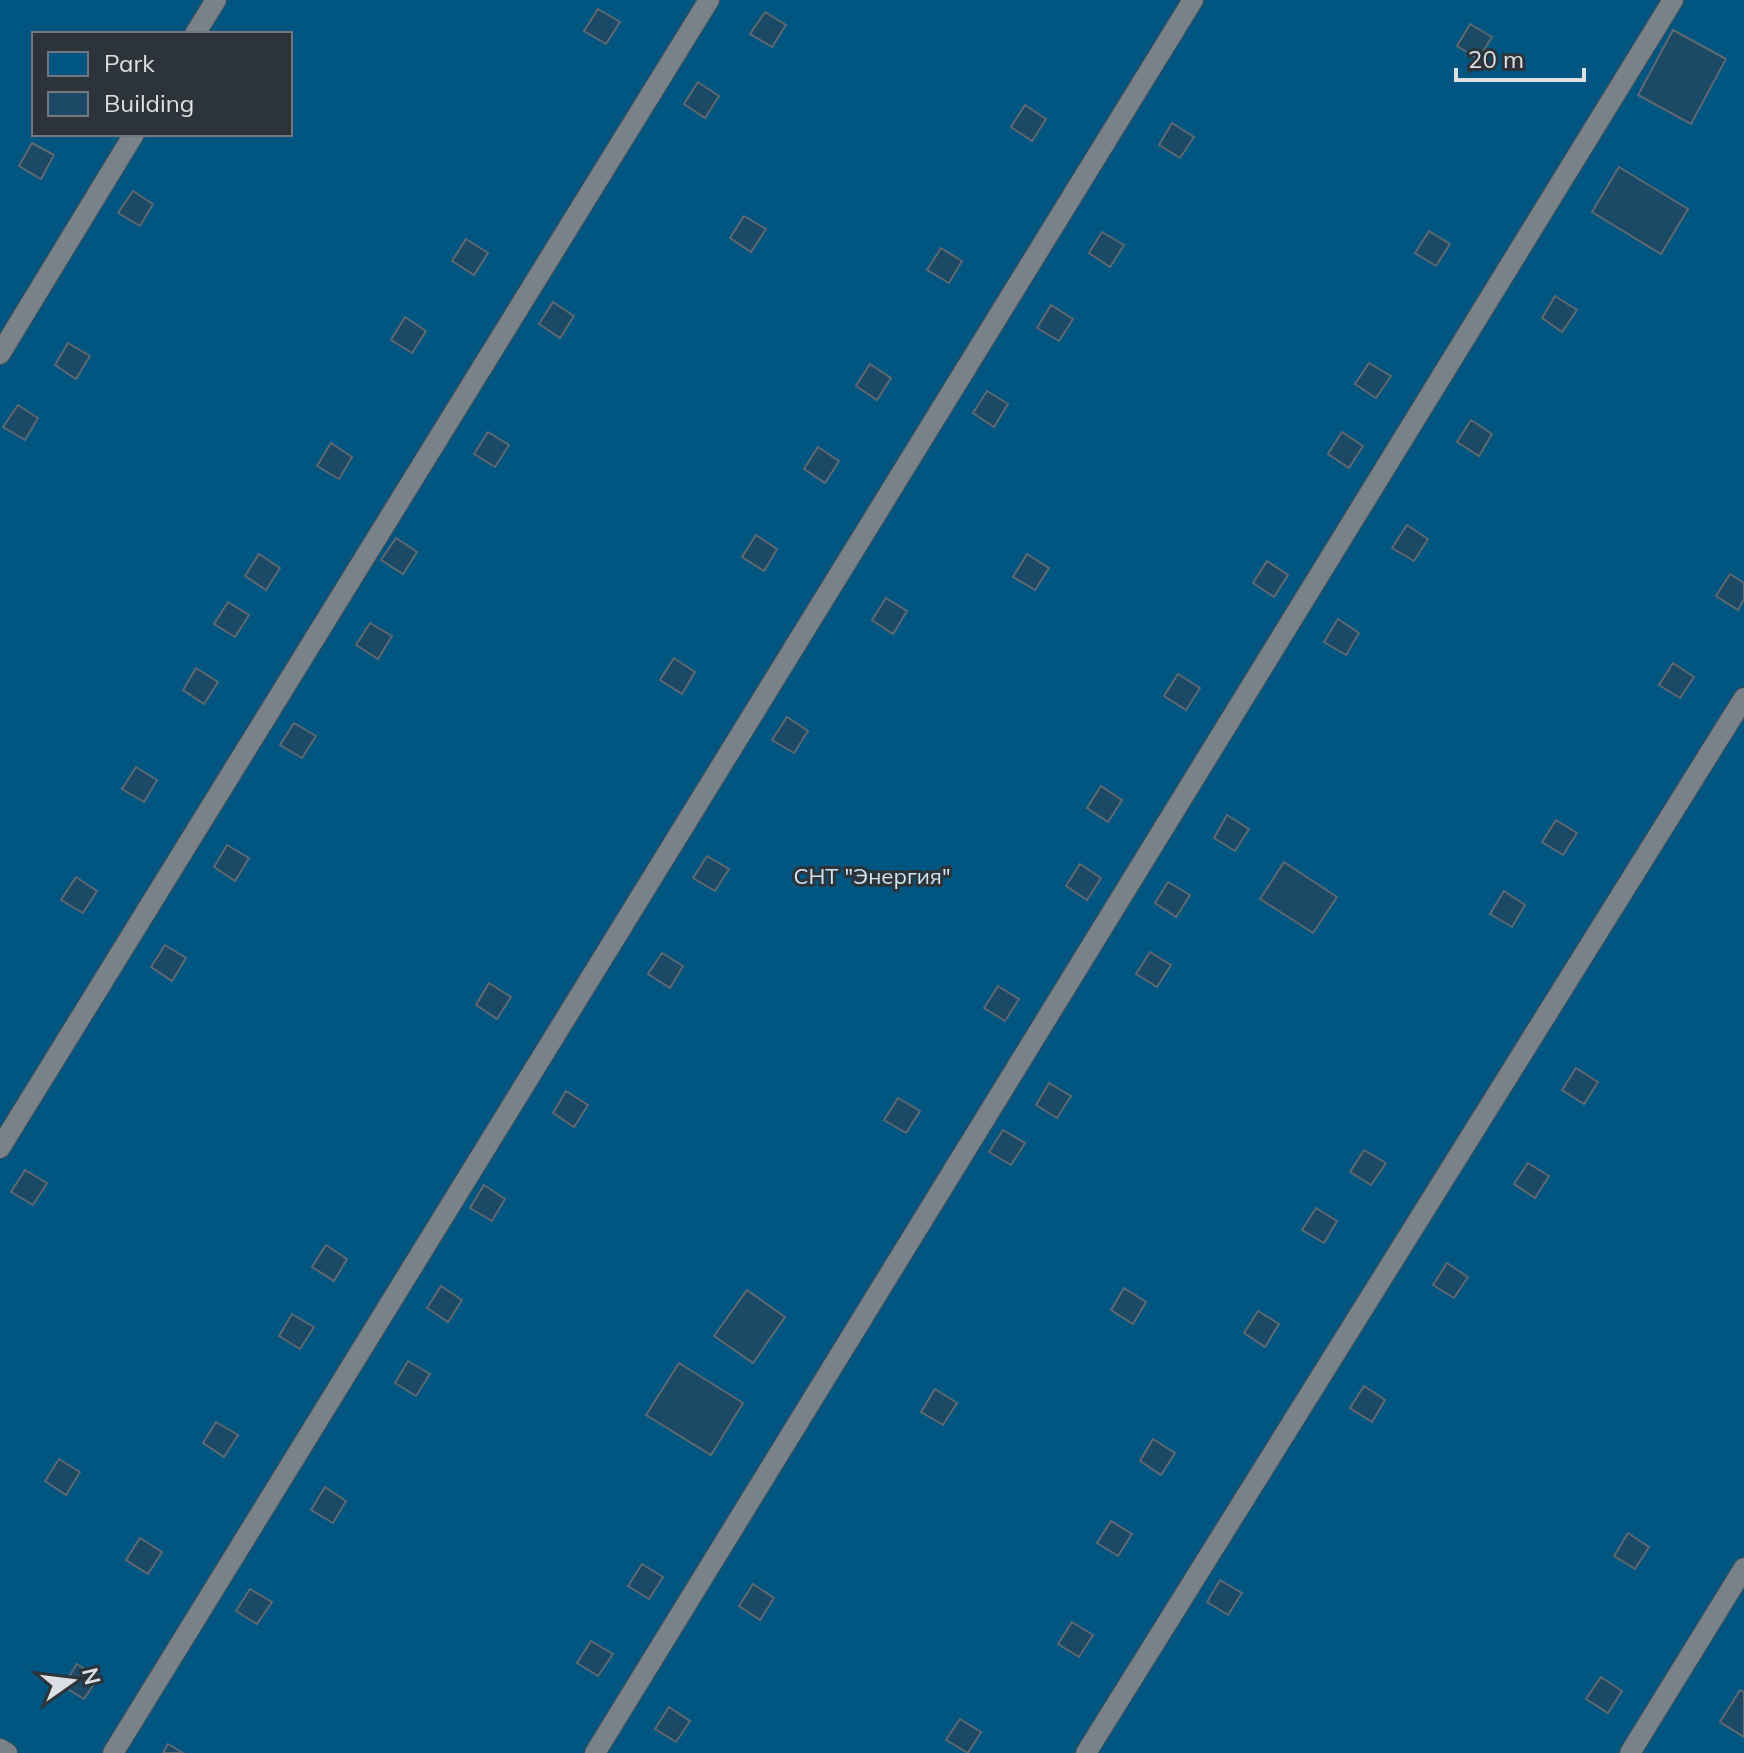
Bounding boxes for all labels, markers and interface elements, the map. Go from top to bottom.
legend [32,32,292,136]
scale bar [1456,32,1584,82]
text: 20 m [1468,44,1524,74]
text: Park [104,48,155,78]
text: Building [104,88,194,118]
park label: СНТ "Энергия" [793,862,951,890]
north arrow [32,1641,112,1721]
text: N [76,1665,107,1688]

